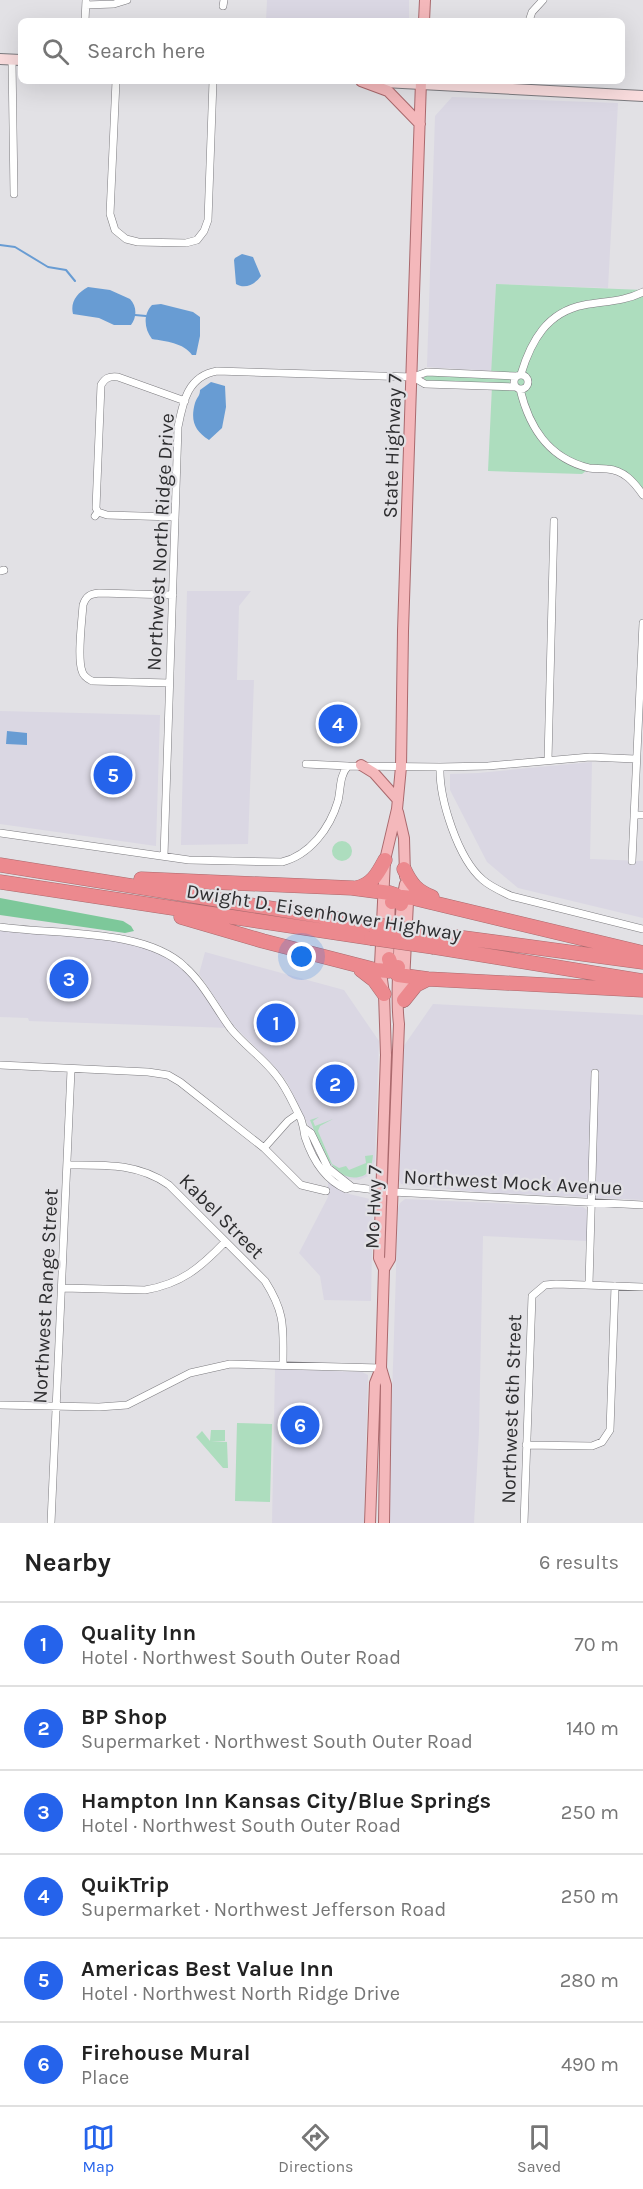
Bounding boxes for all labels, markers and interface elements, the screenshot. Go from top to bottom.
search box [18,18,625,84]
icon: search [39,35,72,68]
text: Search here [87,38,205,64]
street label: State Highway 7 [378,373,407,519]
street label: Northwest North Ridge Drive [142,412,179,672]
pin: 4 [318,702,358,746]
pin: 5 [94,752,132,798]
street label: Dwight D. Eisenhower Highway [185,879,463,946]
your location [287,942,316,971]
pin: 3 [50,956,88,1002]
pin: 1 [256,1000,296,1046]
pin: 2 [316,1062,354,1106]
street label: Mo Hwy 7 [361,1164,386,1249]
street label: Northwest Mock Avenue [403,1165,623,1200]
street label: Kabel Street [174,1169,269,1264]
street label: Northwest Range Street [28,1187,63,1404]
street label: Northwest 6th Street [497,1313,526,1504]
pin: 6 [280,1402,320,1448]
text: Nearby [24,1547,111,1578]
text: 6 results [539,1551,619,1574]
text: Quality Inn [81,1620,196,1646]
text: 1 [40,1633,47,1656]
text: 70 m [574,1633,619,1656]
text: Hotel · Northwest South Outer Road [81,1646,401,1669]
text: BP Shop [81,1704,167,1730]
text: 2 [37,1717,50,1740]
text: 140 m [566,1717,619,1740]
text: Supermarket · Northwest South Outer Road [81,1730,473,1753]
text: Hampton Inn Kansas City/Blue Springs [81,1788,491,1814]
text: 3 [37,1801,50,1824]
text: 250 m [561,1801,619,1824]
text: Hotel · Northwest South Outer Road [81,1814,401,1837]
text: QuikTrip [81,1872,169,1898]
text: 4 [38,1885,49,1908]
text: 250 m [561,1885,619,1908]
text: Supermarket · Northwest Jefferson Road [81,1898,446,1921]
text: Americas Best Value Inn [81,1956,334,1982]
text: 5 [38,1969,49,1992]
text: 280 m [560,1969,619,1992]
text: Hotel · Northwest North Ridge Drive [81,1982,400,2005]
text: Firehouse Mural [81,2040,251,2066]
text: 6 [37,2053,50,2076]
text: 490 m [561,2053,619,2076]
text: Place [81,2066,129,2089]
tab: Map [82,2121,115,2176]
tab: Directions [278,2121,353,2176]
tab: Saved [517,2121,561,2176]

